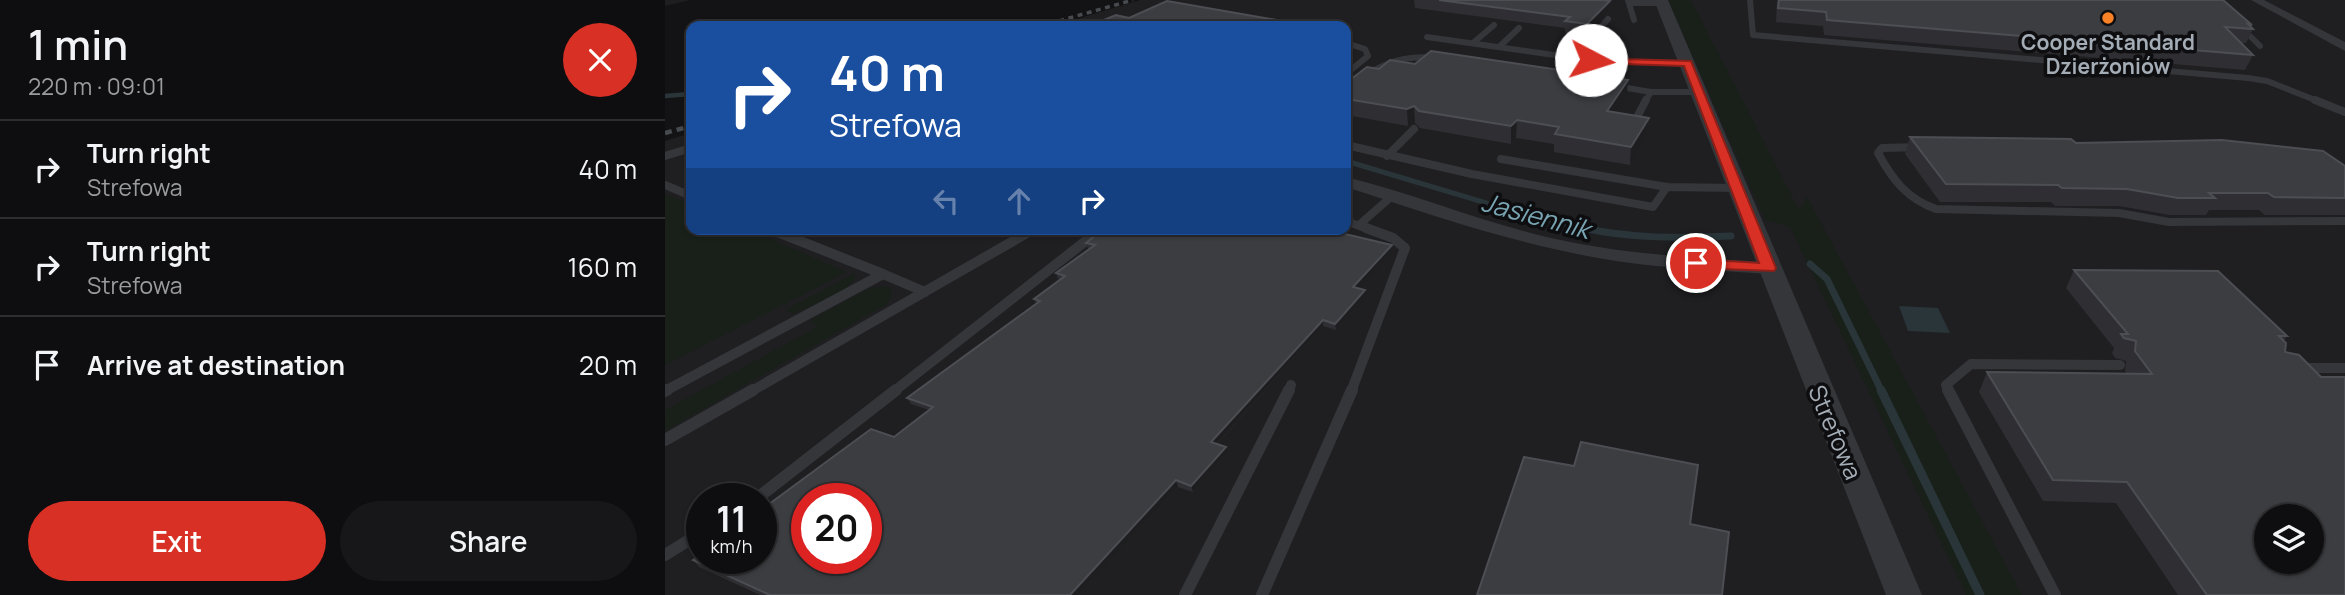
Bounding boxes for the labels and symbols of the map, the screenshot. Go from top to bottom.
marker: Cooper Standard Dzierżoniów [2100,10,2116,26]
position arrow [1554,23,1628,97]
place label: Cooper Standard Dzierżoniów [2021,28,2195,80]
water label: Jasiennik [1478,183,1598,248]
pin [1666,233,1726,293]
street label: Strefowa [1801,380,1871,484]
speed limit sign: 20 [791,483,882,574]

